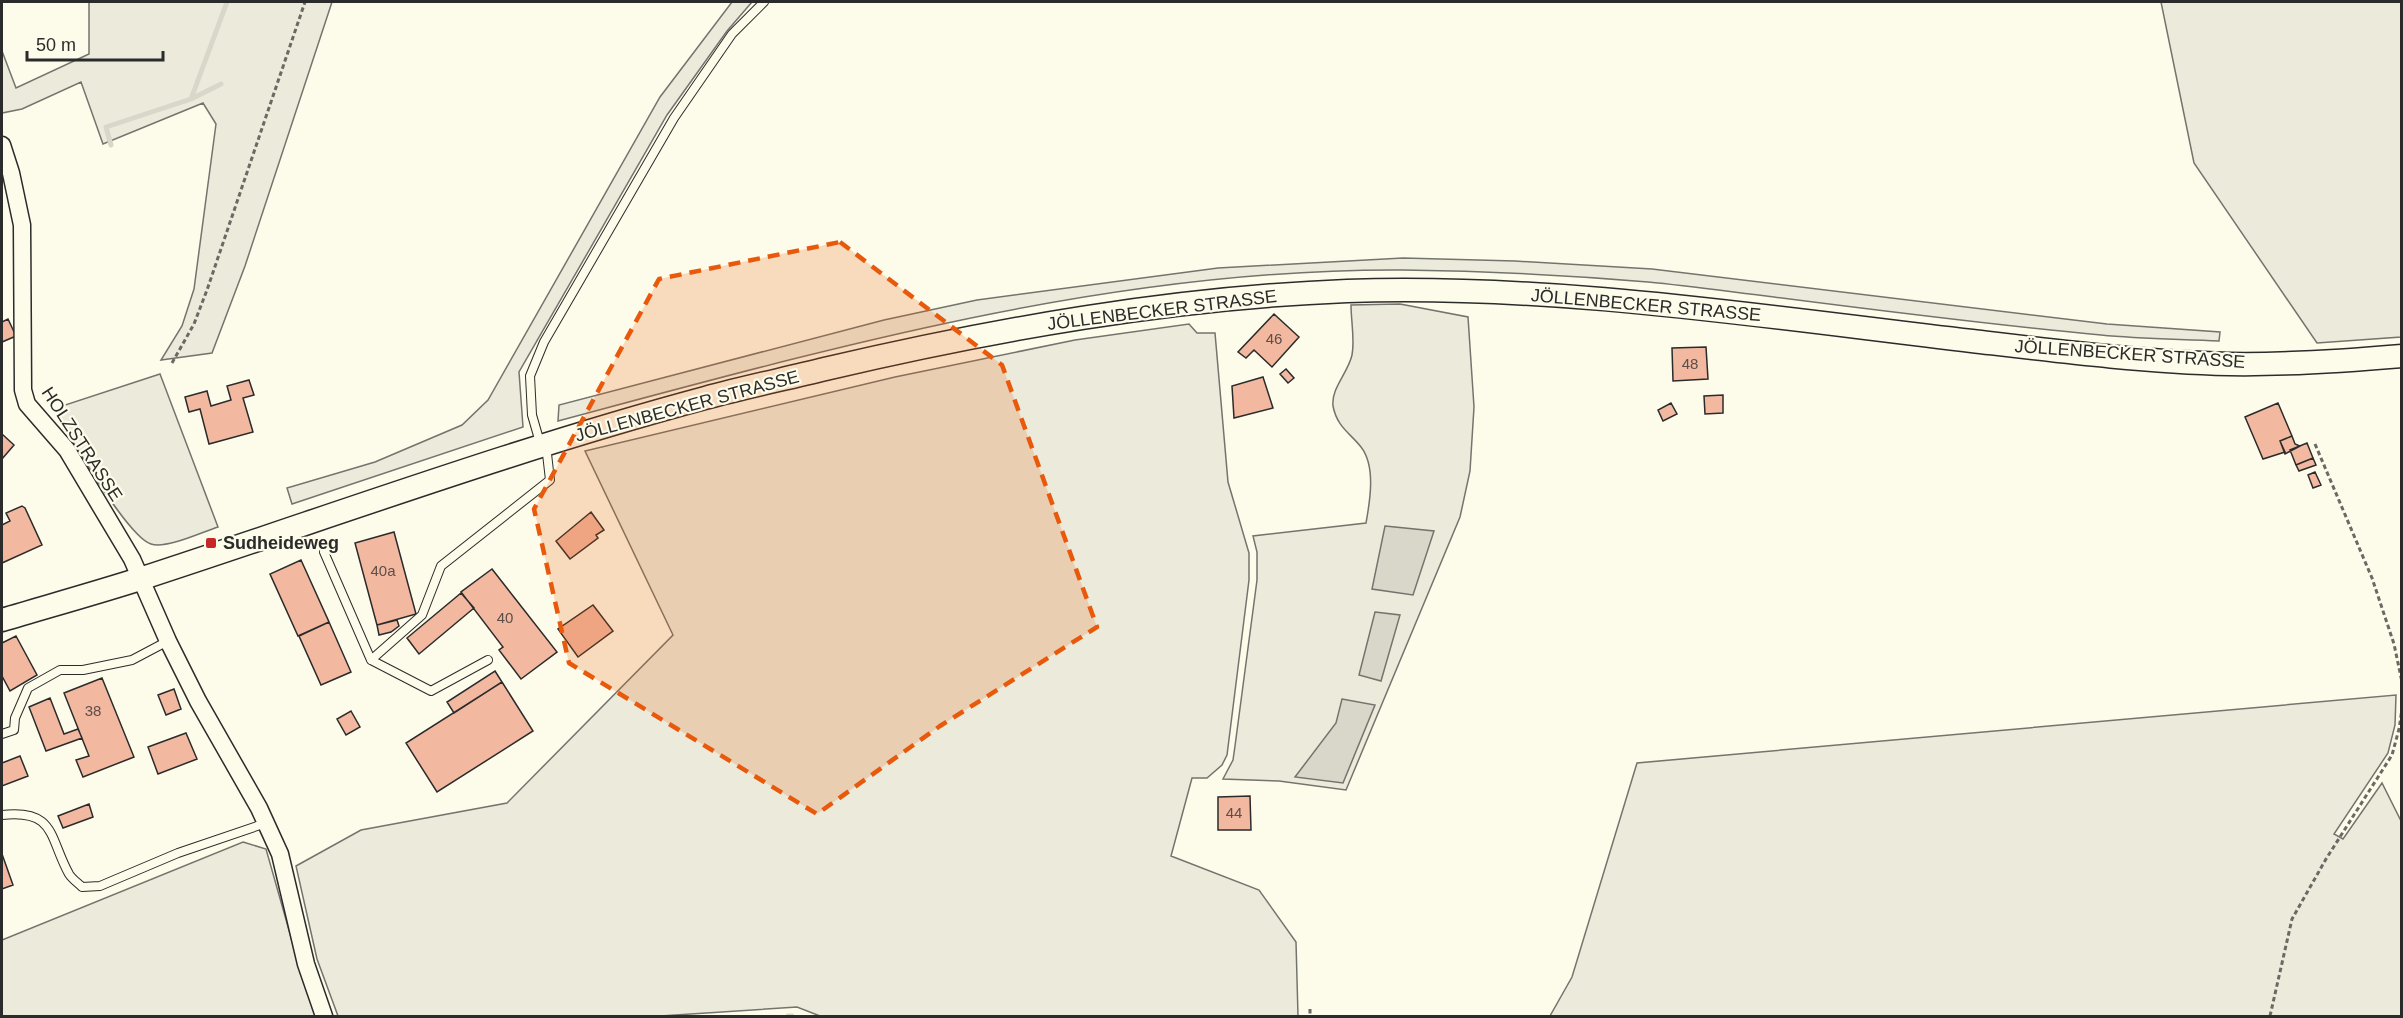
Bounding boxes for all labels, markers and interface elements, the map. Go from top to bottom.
scale bar [27,24,164,62]
text: 50 m [36,35,76,55]
street label: JÖLLENBECKER STRASSE [1530,285,1762,325]
street label: JÖLLENBECKER STRASSE [1046,286,1278,334]
house number: 46 [1266,330,1282,347]
street label: JÖLLENBECKER STRASSE [2014,336,2246,372]
house number: 48 [1682,355,1698,372]
street label: JÖLLENBECKER STRASSE [573,366,801,446]
street label: HOLZSTRASSE [38,383,126,505]
place label: Sudheideweg [223,533,339,553]
marker: Sudheideweg [204,536,218,550]
house number: 40a [370,562,396,579]
house number: 40 [497,609,513,626]
house number: 38 [85,702,101,719]
house number: 44 [1226,804,1242,821]

